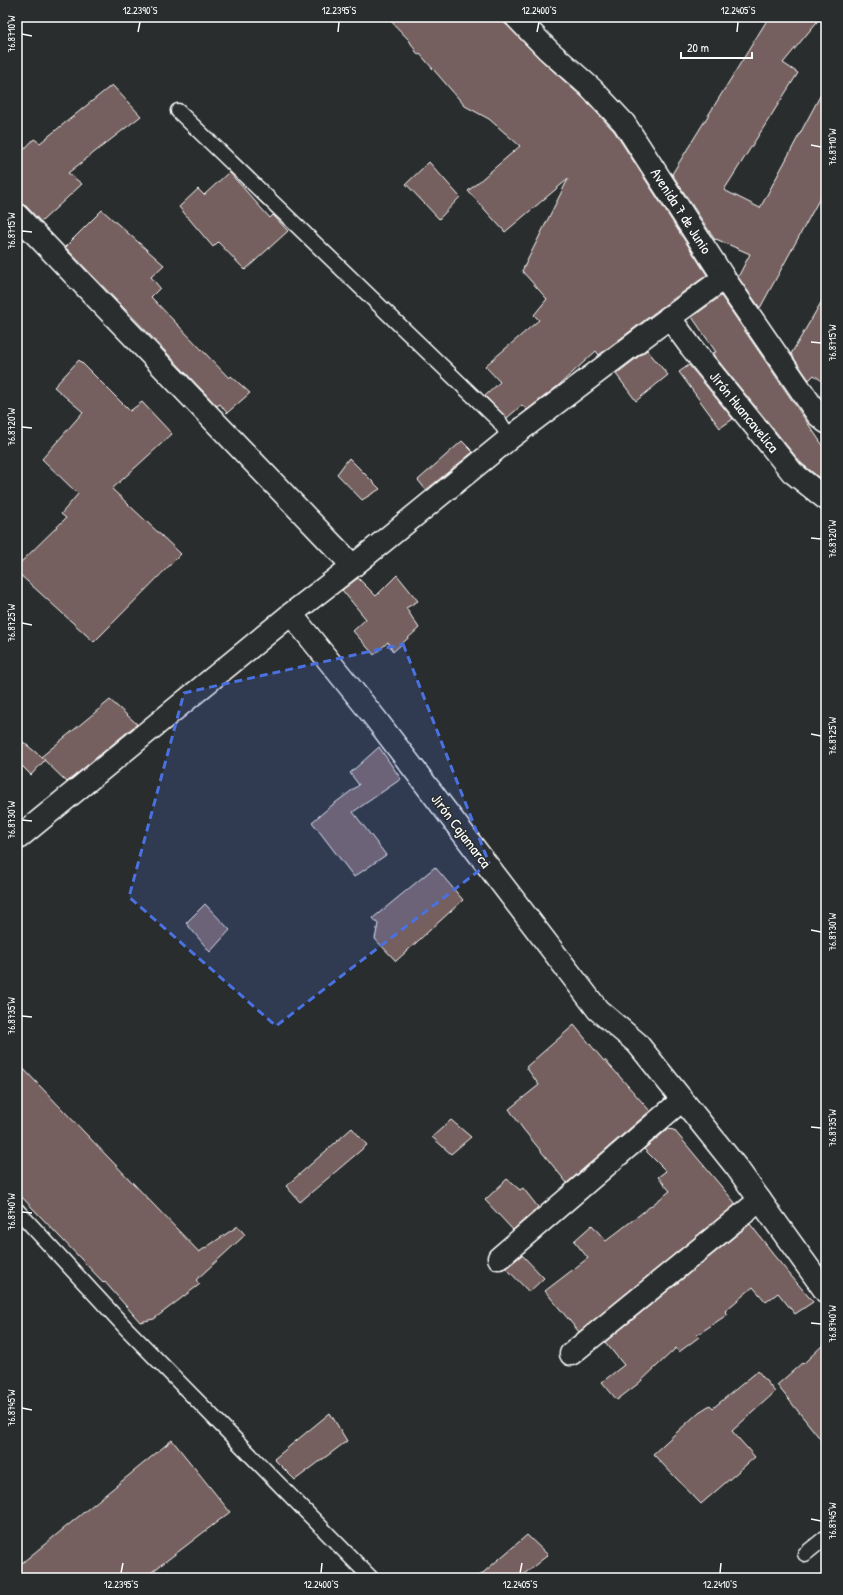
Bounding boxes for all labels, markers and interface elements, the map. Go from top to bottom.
text: 12.2390°S [123,4,158,17]
text: 12.2395°S [322,4,357,17]
text: 12.2400°S [522,4,557,17]
text: 12.2405°S [721,4,756,17]
text: 76.8710°W [5,15,18,52]
scale bar [681,34,752,60]
text: 20 m [687,39,709,56]
text: 76.8710°W [826,128,839,165]
street label: Avenida 7 de Junio [646,164,717,258]
text: 76.8715°W [5,212,18,249]
text: 76.8715°W [826,324,839,361]
street label: Jirón Huancavelica [705,366,784,457]
text: 76.8720°W [5,407,18,446]
text: 76.8720°W [826,519,839,558]
text: 76.8725°W [5,603,18,642]
text: 76.8725°W [826,716,839,755]
street label: Jirón Cajamarca [427,789,496,872]
text: 76.8730°W [5,800,18,839]
text: 76.8730°W [826,912,839,951]
text: 76.8735°W [5,996,18,1035]
text: 76.8735°W [826,1108,839,1147]
text: 76.8740°W [5,1193,18,1231]
text: 76.8740°W [826,1305,839,1343]
text: 76.8745°W [5,1389,18,1426]
text: 76.8745°W [826,1502,839,1539]
text: 12.2395°S [104,1578,139,1591]
text: 12.2400°S [304,1578,339,1591]
text: 12.2405°S [503,1578,538,1591]
text: 12.2410°S [703,1578,737,1591]

